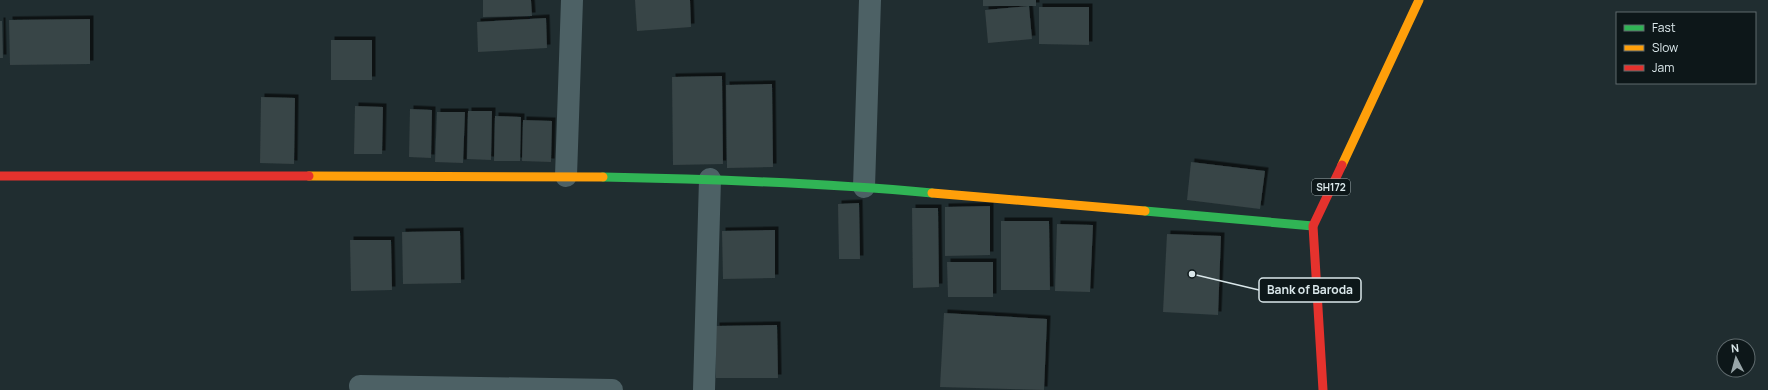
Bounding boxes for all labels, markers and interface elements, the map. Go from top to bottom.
legend [1616,12,1756,84]
text: Fast [1652,19,1676,36]
text: Slow [1652,39,1678,56]
text: Jam [1652,59,1674,76]
road number: SH172 [1312,179,1350,195]
callout: Bank of Baroda [1259,278,1361,302]
text: Bank of Baroda [1267,281,1353,298]
north arrow [1716,338,1756,378]
text: N [1730,340,1740,355]

